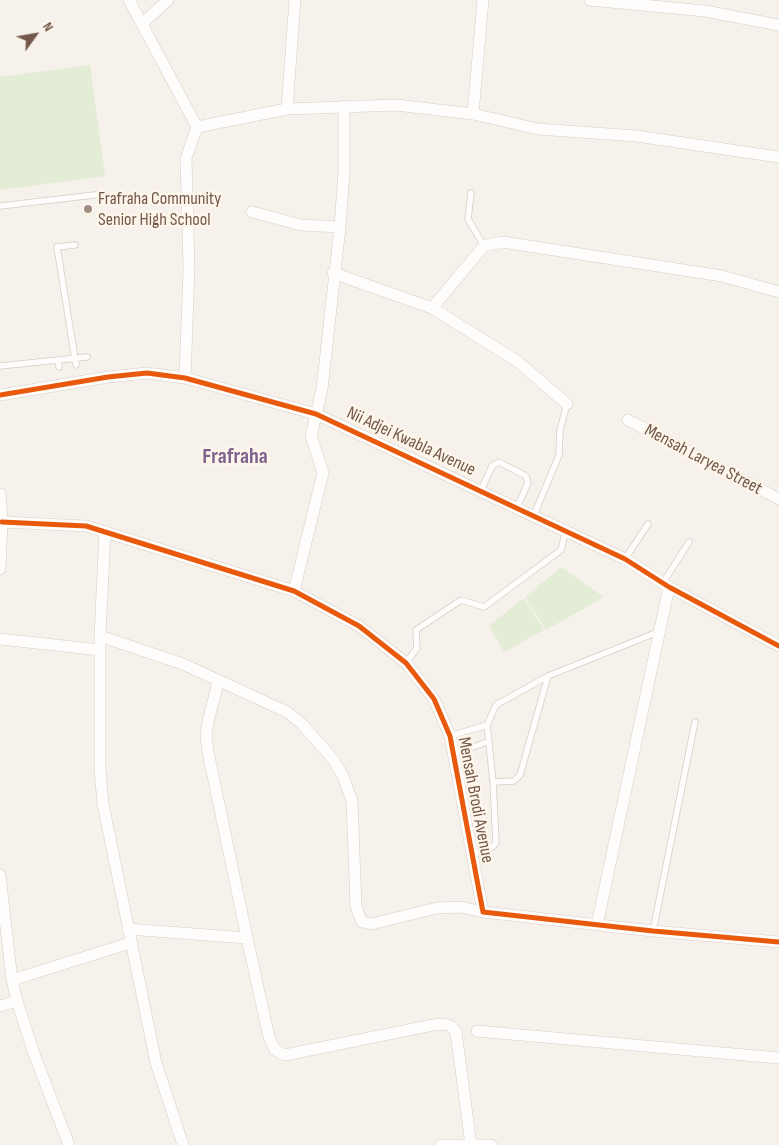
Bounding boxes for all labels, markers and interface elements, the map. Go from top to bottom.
north arrow [10,10,60,60]
text: N [39,19,57,34]
place label: Frafraha Community Senior High School [98,188,221,230]
marker: Frafraha Community Senior High School [82,203,94,215]
street label: Nii Adjei Kwabla Avenue [343,403,479,481]
street label: Mensah Laryea Street [640,420,766,500]
district label: Frafraha [202,444,268,470]
street label: Mensah Brodi Avenue [452,735,498,865]

